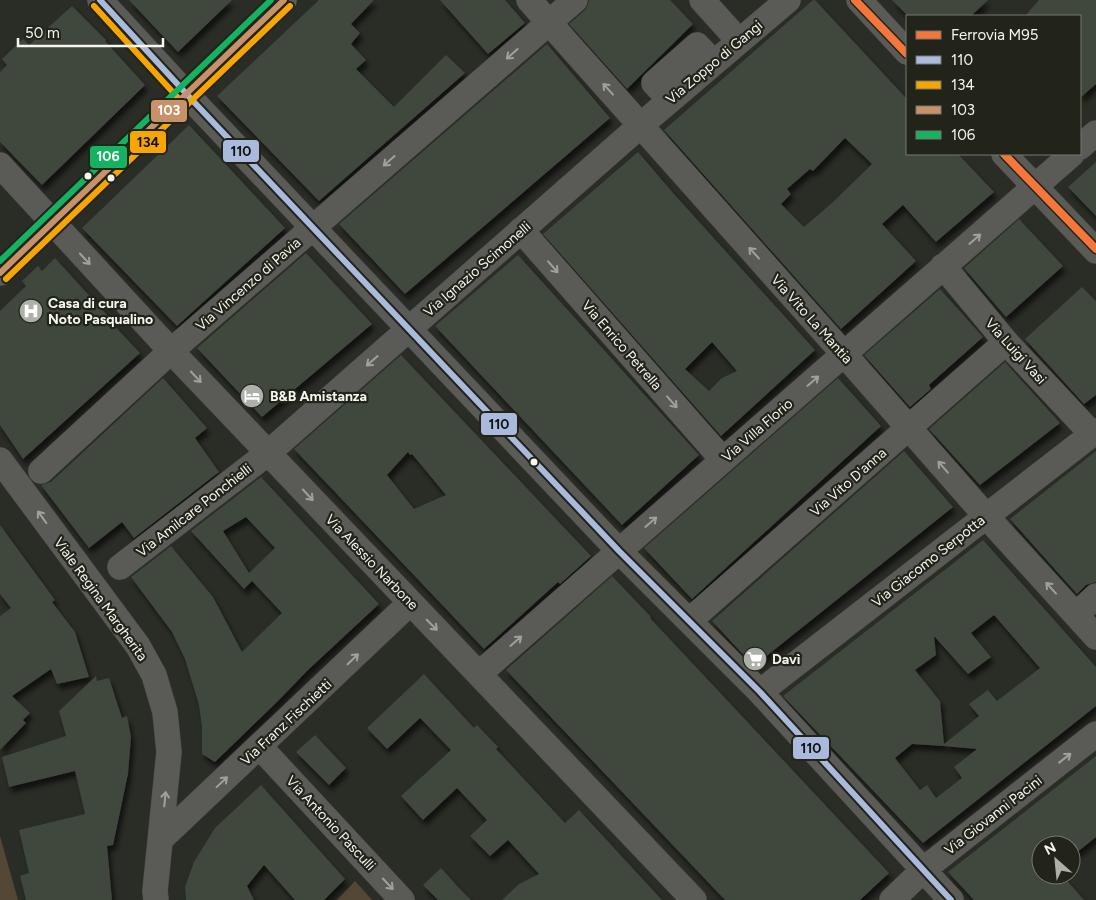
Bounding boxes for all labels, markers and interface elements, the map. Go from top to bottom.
scale bar [18,15,162,47]
legend [906,15,1081,155]
street label: Via Zoppo di Gangi [663,17,766,108]
text: 50 m [25,24,60,42]
text: Ferrovia M95 [951,26,1038,44]
one-way arrow [505,48,518,60]
text: 110 [951,51,973,69]
text: 134 [951,76,975,94]
one-way arrow [602,82,614,95]
line badge: 103 [150,99,188,123]
text: 103 [951,101,975,119]
text: 103 [158,102,181,119]
text: 106 [951,126,976,144]
line badge: 134 [129,130,167,154]
text: 134 [137,134,159,151]
line badge: 110 [222,139,260,163]
text: 110 [231,143,251,160]
line badge: 106 [89,145,128,169]
text: 106 [96,148,120,165]
one-way arrow [383,155,396,166]
unlabelled marker [83,171,93,181]
unlabelled marker [106,173,116,183]
street label: Via Ignazio Scimonelli [420,218,534,321]
one-way arrow [968,233,981,245]
street label: Via Vincenzo di Pavia [192,234,304,335]
one-way arrow [749,247,760,260]
one-way arrow [79,252,91,265]
one-way arrow [548,260,559,273]
street label: Via Vito La Mantia [767,271,856,367]
place label: Casa di cura Noto Pasqualino [48,295,153,328]
street label: Via Enrico Petrella [578,297,665,394]
hospital icon: Casa di cura Noto Pasqualino [18,298,44,324]
street label: Via Luigi Vasi [982,315,1050,388]
one-way arrow [366,355,379,366]
one-way arrow [190,371,202,384]
one-way arrow [806,375,819,386]
hotel icon: B&B Amistanza [239,383,265,409]
place label: B&B Amistanza [270,388,367,405]
one-way arrow [666,395,678,408]
street label: Via Villa Florio [718,395,796,466]
line badge: 110 [480,412,518,436]
text: 110 [489,416,509,433]
street label: Via Vito D'anna [807,445,890,520]
unlabelled marker [529,457,539,467]
street label: Via Amilcare Ponchielli [133,460,255,561]
one-way arrow [937,461,949,474]
one-way arrow [302,489,314,502]
one-way arrow [37,511,47,525]
street label: Via Alessio Narbone [322,511,422,614]
street label: Via Giacomo Serpotta [868,512,988,611]
one-way arrow [645,517,658,528]
street label: Viale Regina Margherita [50,534,151,664]
one-way arrow [1045,582,1057,595]
one-way arrow [426,619,438,632]
one-way arrow [509,636,522,647]
supermarket icon: Davì [742,646,768,672]
place label: Davì [772,651,801,668]
one-way arrow [347,653,359,665]
street label: Via Franz Fischietti [237,676,335,769]
line badge: 110 [792,736,830,760]
text: 110 [801,740,821,757]
one-way arrow [1058,753,1071,764]
street label: Via Antonio Pasculli [282,772,379,874]
street label: Via Giovanni Pacini [941,772,1045,859]
one-way arrow [216,776,229,788]
one-way arrow [160,792,170,808]
north arrow [1031,835,1081,885]
text: N [1042,839,1059,859]
one-way arrow [382,878,394,891]

